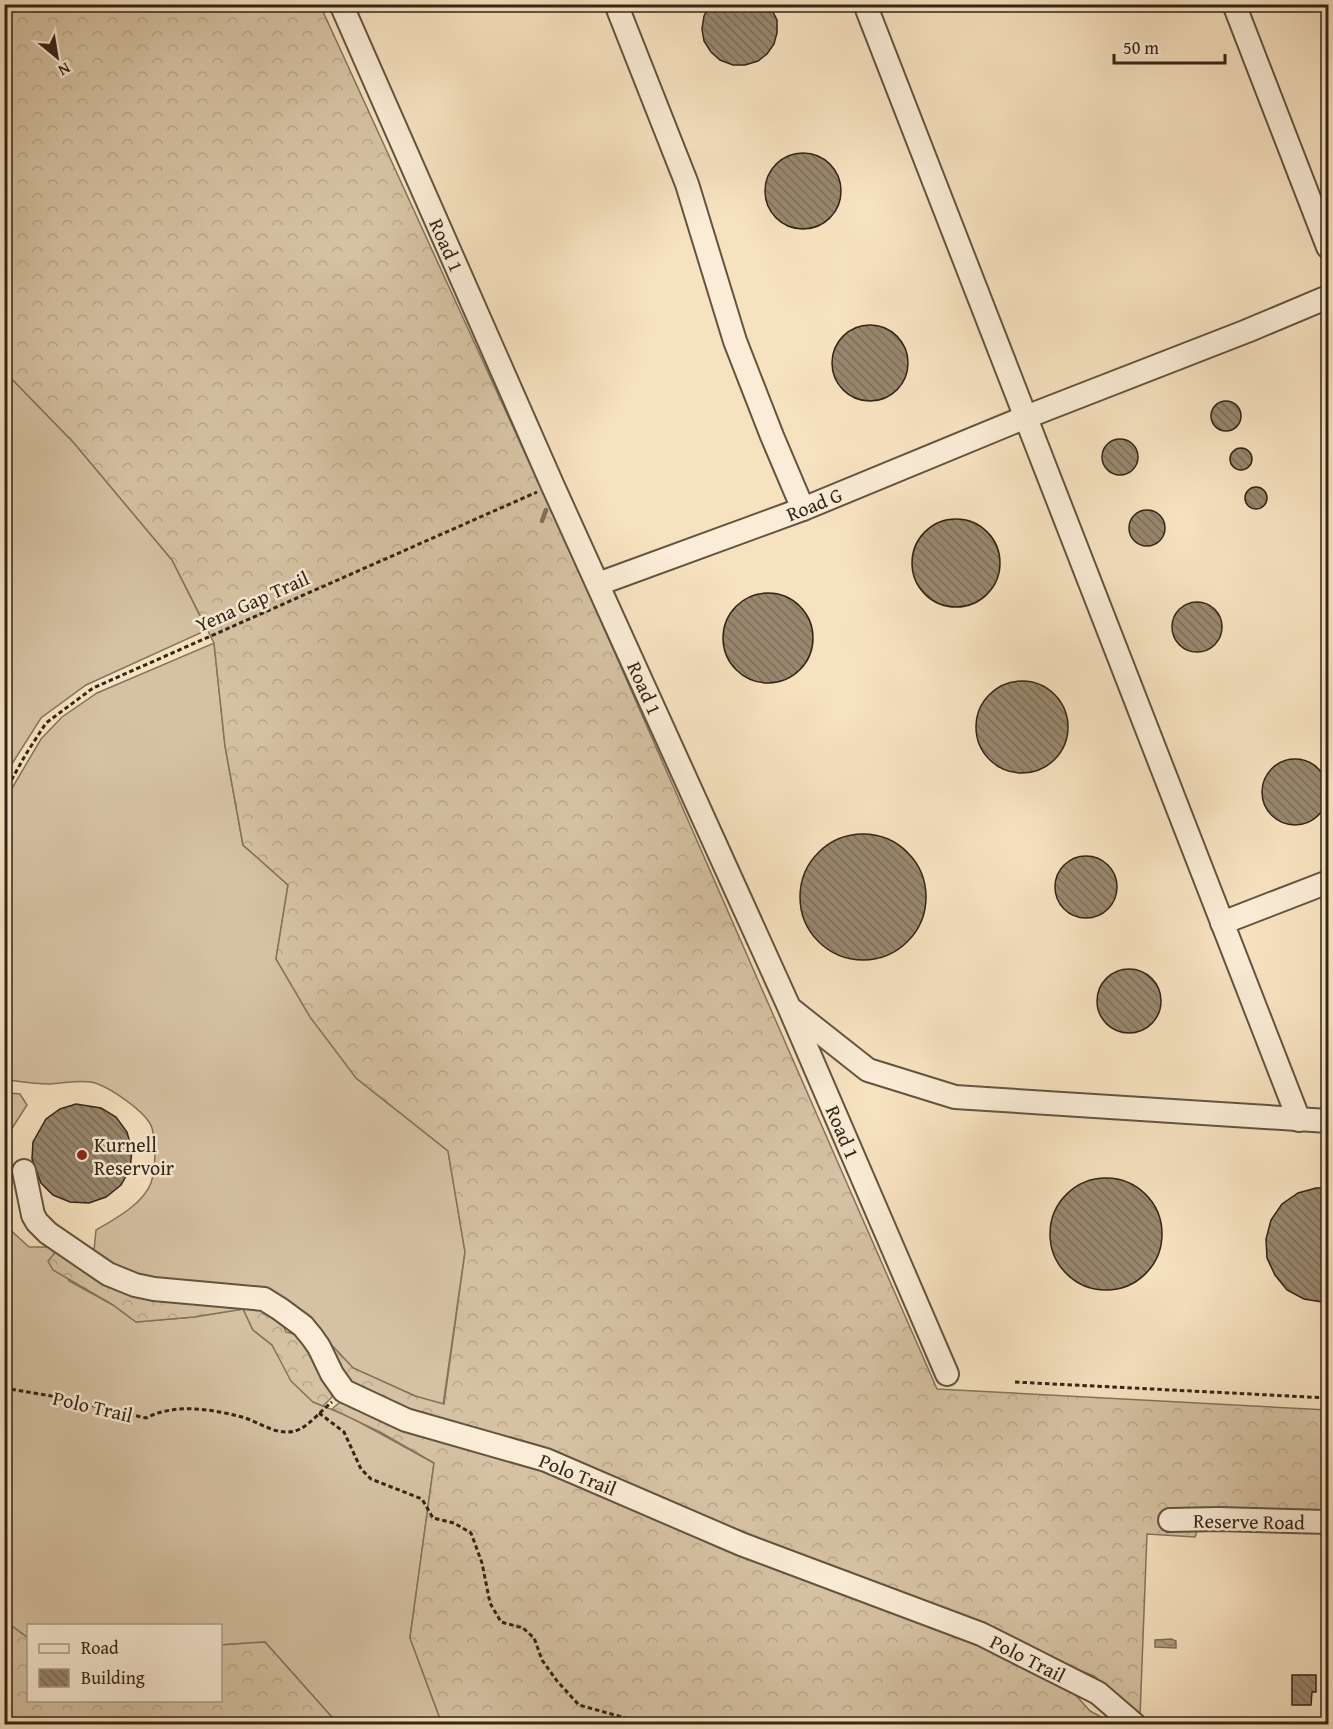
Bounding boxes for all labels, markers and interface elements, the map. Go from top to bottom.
north arrow [27,27,87,87]
scale bar [1114,27,1225,65]
text: 50 m [1123,34,1159,61]
text: N [54,57,75,83]
street label: Road 1 [422,214,472,276]
street label: Road G [782,480,847,528]
street label: Yena Gap Trail [191,563,314,639]
street label: Road 1 [620,657,670,719]
street label: Road 1 [819,1101,867,1163]
place label: Kurnell Reservoir [94,1130,174,1182]
marker: Kurnell Reservoir [75,1148,89,1162]
street label: Polo Trail [50,1383,136,1429]
street label: Polo Trail [535,1445,621,1503]
street label: Reserve Road [1193,1506,1305,1536]
legend [27,1624,222,1702]
street label: Polo Trail [985,1627,1071,1690]
text: Road [81,1634,119,1661]
text: Building [81,1664,145,1691]

